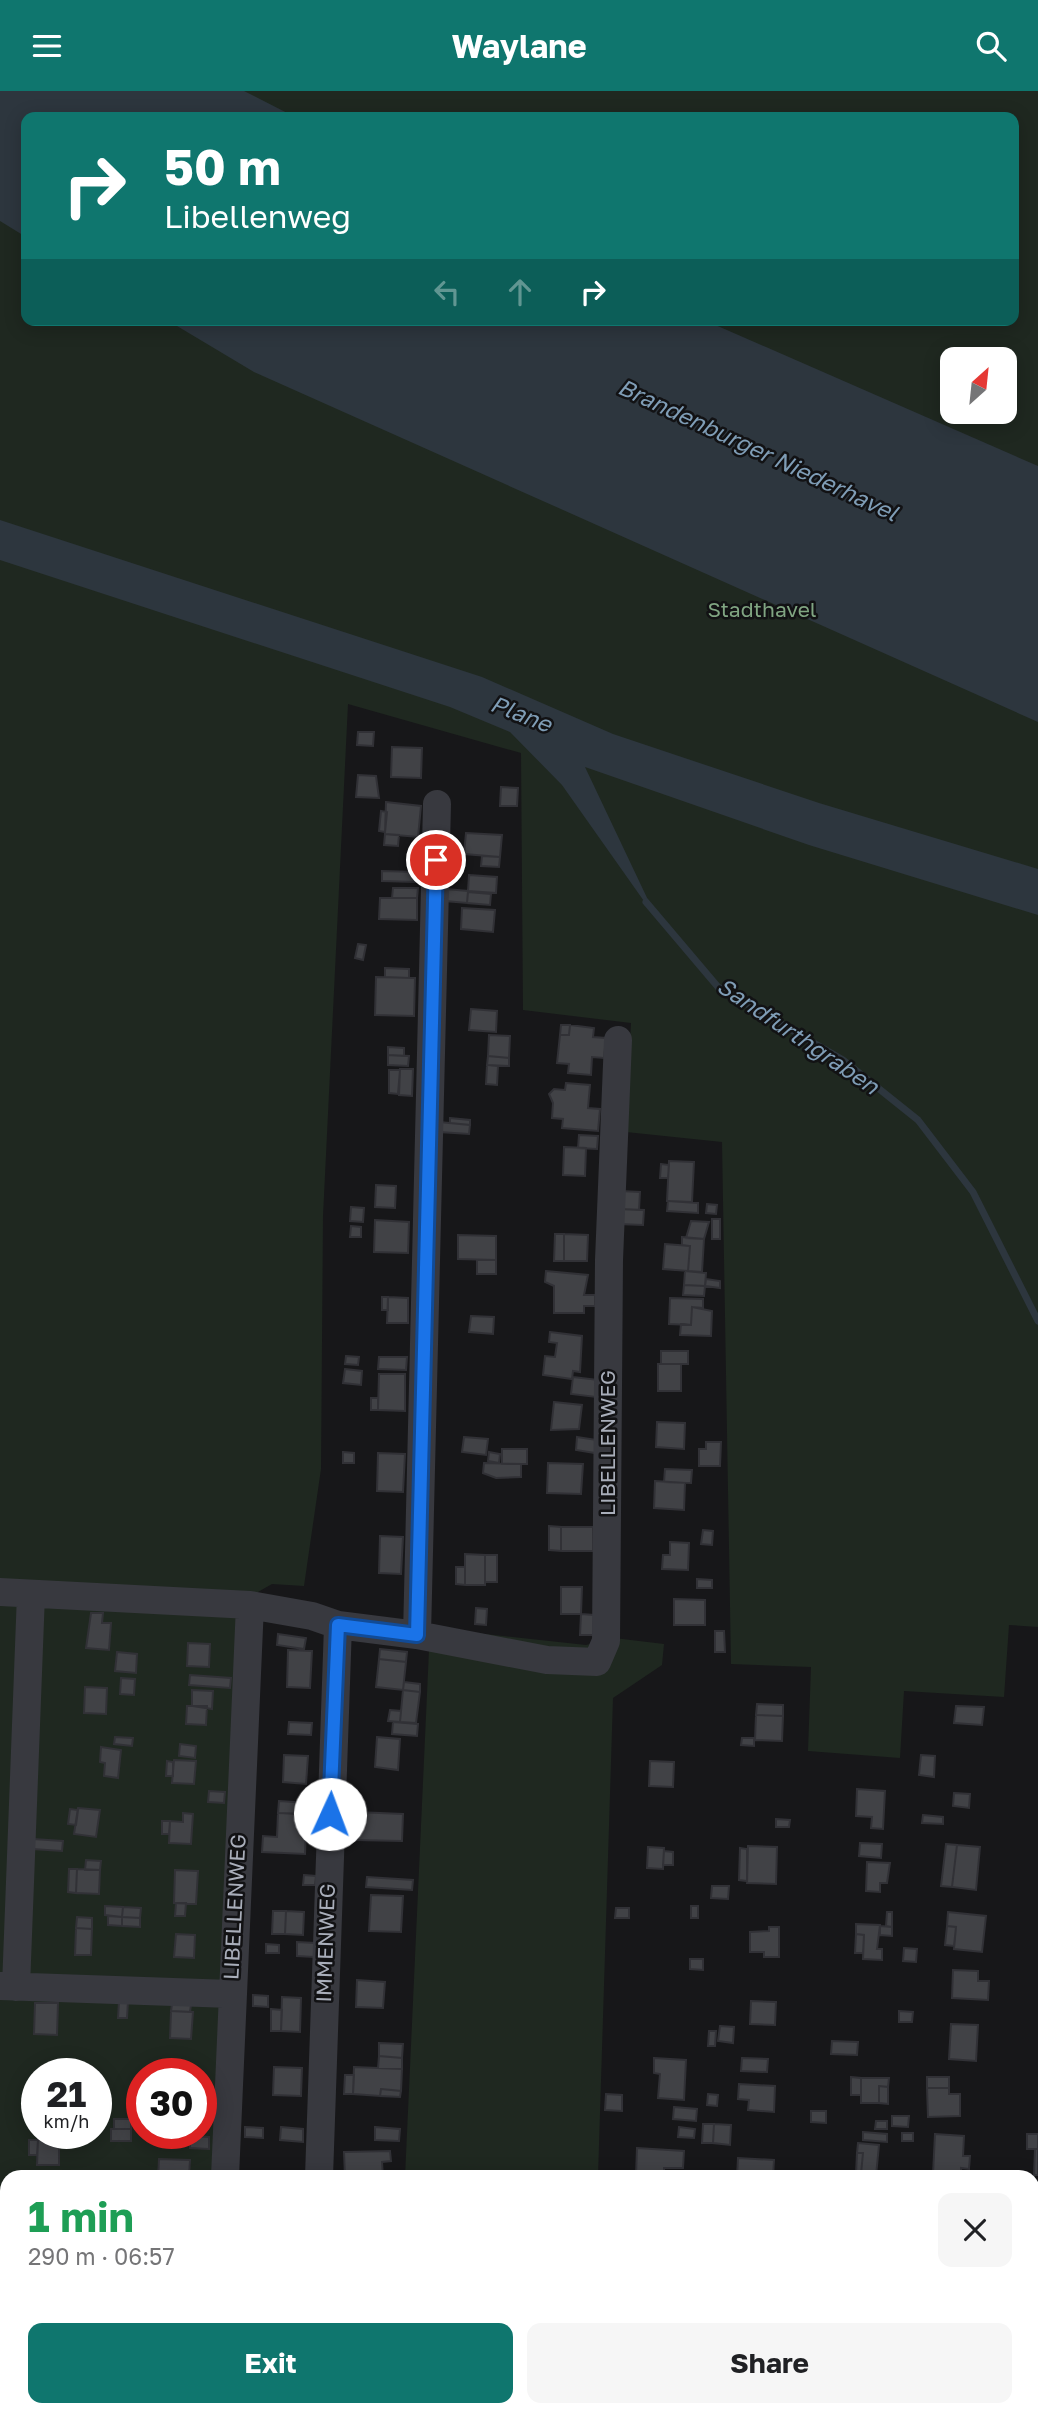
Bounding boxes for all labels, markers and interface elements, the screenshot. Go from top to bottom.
icon: menu [28,27,66,65]
text: Waylane [451,27,587,65]
icon: search [972,27,1010,65]
text: 50 m [164,137,281,196]
icon: right [49,140,140,231]
text: Libellenweg [164,197,351,235]
icon: left [428,273,466,311]
icon: ahead [501,273,539,311]
icon: right [574,273,612,311]
north arrow [940,347,1017,423]
map controls [940,347,1017,424]
water label: Brandenburger Niederhavel [614,372,904,527]
park label: Stadthavel [707,596,817,622]
water label: Plane [487,689,557,738]
pin [406,830,466,890]
icon: arrive [417,841,455,879]
water label: Sandfurthgraben [713,971,885,1100]
street label: LIBELLENWEG [594,1370,620,1516]
position arrow [293,1777,367,1851]
street label: LIBELLENWEG [217,1833,251,1980]
street label: IMMENWEG [310,1883,340,2003]
speed limit sign: 30 [126,2058,217,2149]
text: 21 [47,2073,86,2115]
text: km/h [44,2110,89,2132]
text: 1 min [28,2191,134,2241]
button: close [938,2193,1012,2267]
text: 290 m · 06:57 [28,2242,175,2270]
button: Exit [28,2323,513,2403]
button: Share [527,2323,1012,2403]

